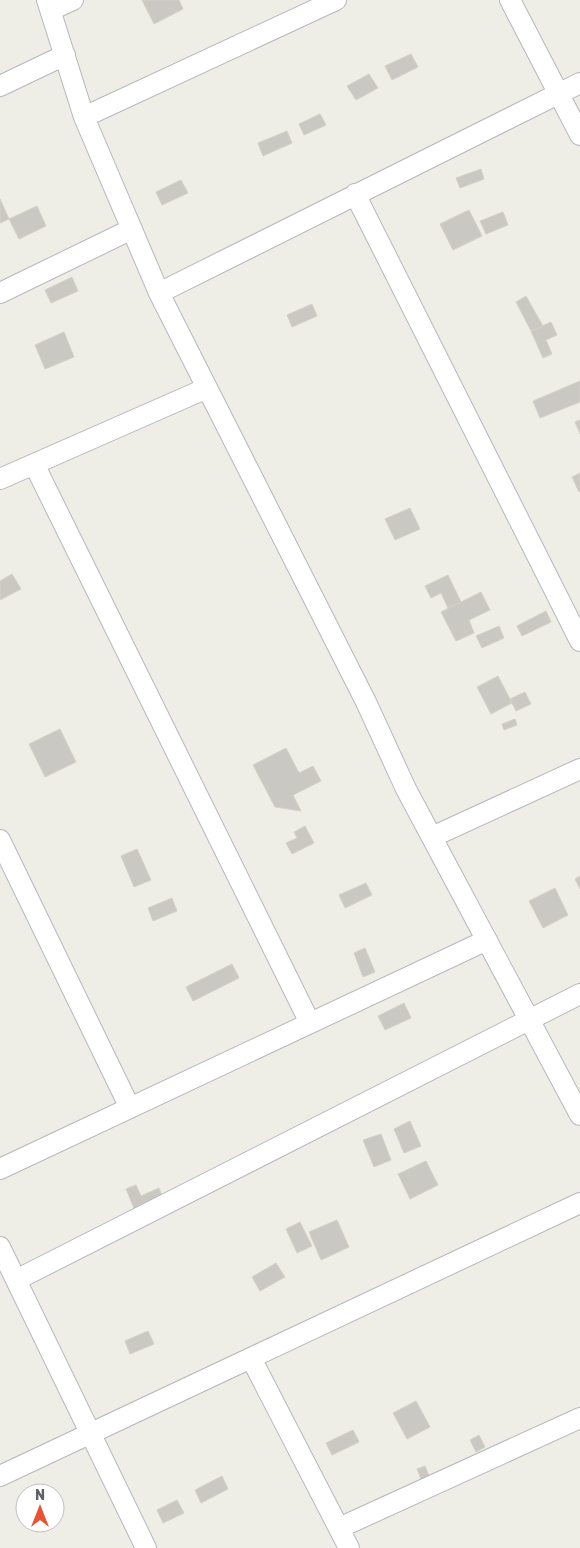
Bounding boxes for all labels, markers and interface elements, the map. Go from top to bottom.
north arrow [15,1483,65,1533]
text: N [35,1487,45,1504]

